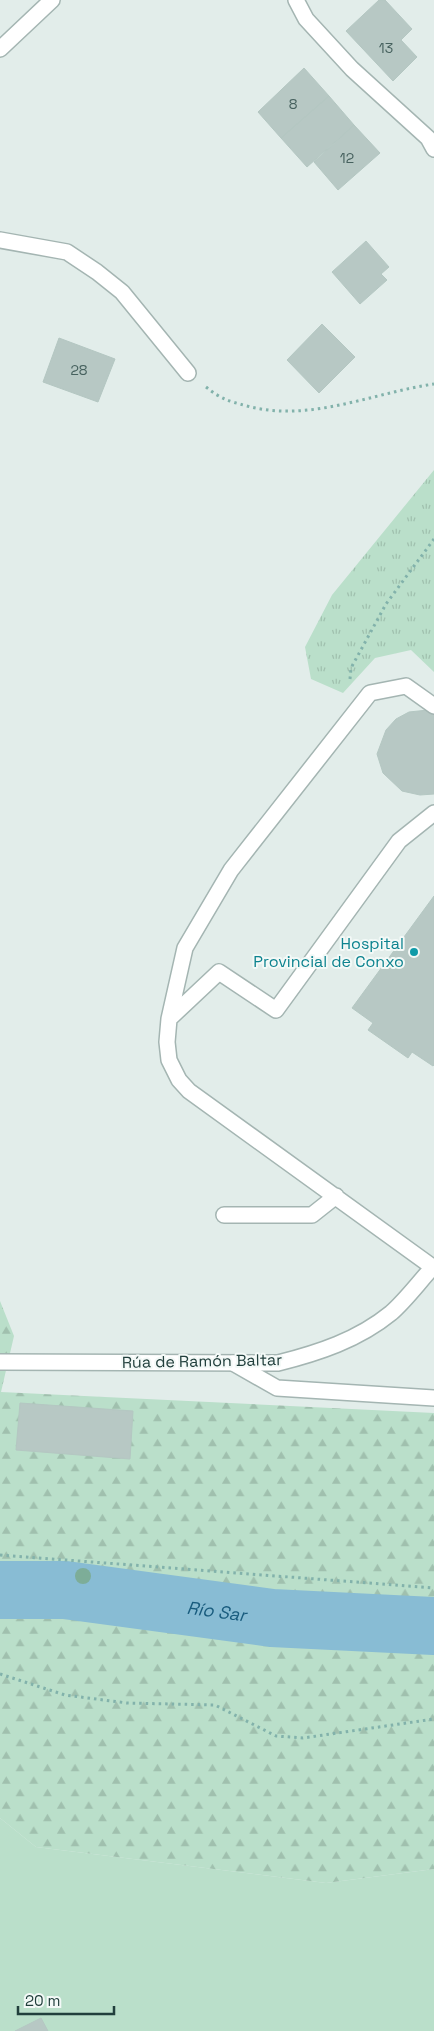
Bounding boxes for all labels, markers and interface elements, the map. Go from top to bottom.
house number: 13 [379,39,393,57]
house number: 8 [289,95,298,113]
house number: 12 [340,149,354,167]
house number: 28 [70,361,88,379]
place label: Hospital Provincial de Conxo [253,933,404,972]
marker: Hospital Provincial de Conxo [408,946,420,958]
street label: Rúa de Ramón Baltar [122,1349,282,1373]
water label: Río Sar [185,1595,250,1626]
scale bar [18,1984,114,2016]
text: 20 m [25,1991,60,2010]

